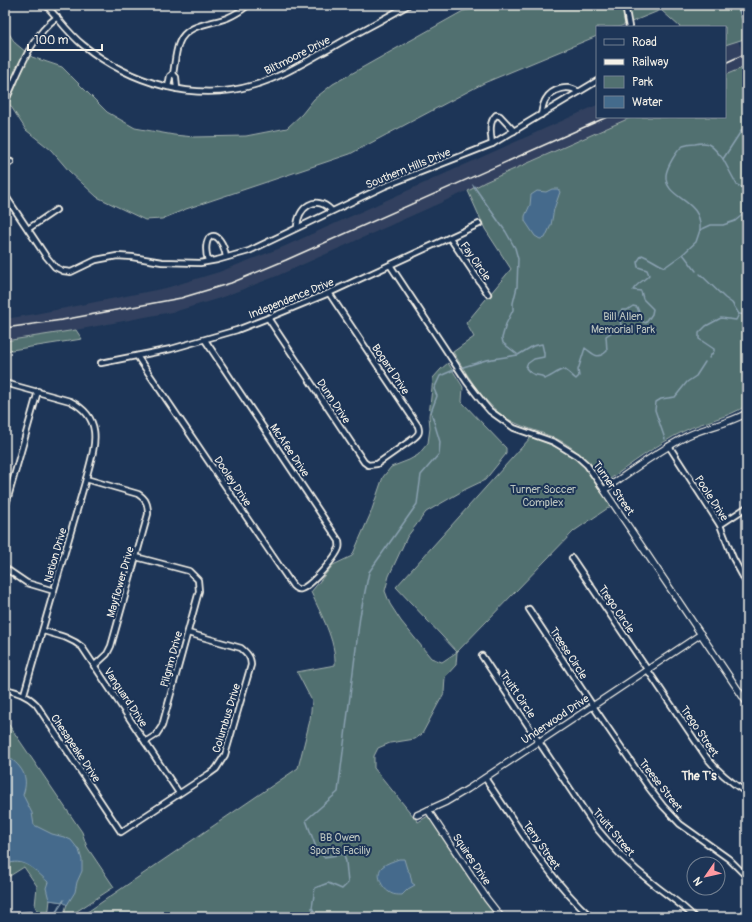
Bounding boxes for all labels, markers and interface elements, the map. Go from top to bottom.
scale bar [28,26,102,52]
legend [596,26,726,118]
text: 100 m [34,33,69,48]
street label: Biltmoore Drive [262,33,333,78]
text: Road [632,35,657,50]
text: Railway [632,55,668,70]
text: Park [632,75,653,90]
text: Water [632,95,663,110]
street label: Southern Hills Drive [364,145,453,191]
street label: Fay Circle [458,239,494,284]
street label: Independence Drive [247,275,336,321]
park label: Bill Allen Memorial Park [591,310,655,336]
street label: Bogard Drive [369,342,412,397]
street label: Dunn Drive [314,377,353,426]
street label: McAfee Drive [267,421,312,480]
street label: Dooley Drive [211,454,254,509]
street label: Turner Street [590,459,637,518]
street label: Poole Drive [692,473,731,524]
park label: Turner Soccer Complex [510,483,576,509]
street label: Nation Drive [41,526,70,584]
street label: Mayflower Drive [104,545,137,619]
street label: Trego Circle [596,583,638,636]
street label: Treese Circle [547,625,591,682]
street label: Pilgrim Drive [158,629,185,689]
street label: Vanguard Drive [101,665,151,730]
street label: Truitt Circle [497,668,539,721]
street label: Columbus Drive [210,681,243,754]
street label: Underwood Drive [519,692,592,747]
street label: Trego Street [678,703,722,760]
street label: Chesapeake Drive [48,712,103,785]
street label: Treese Street [636,757,685,815]
district label: The T's [680,769,717,784]
street label: Truitt Street [590,806,638,859]
street label: Terry Street [520,819,563,872]
park label: BB Owen Sports Faciliy [309,831,371,857]
street label: Squires Drive [450,831,494,888]
north arrow [686,856,726,896]
text: N [690,874,706,888]

